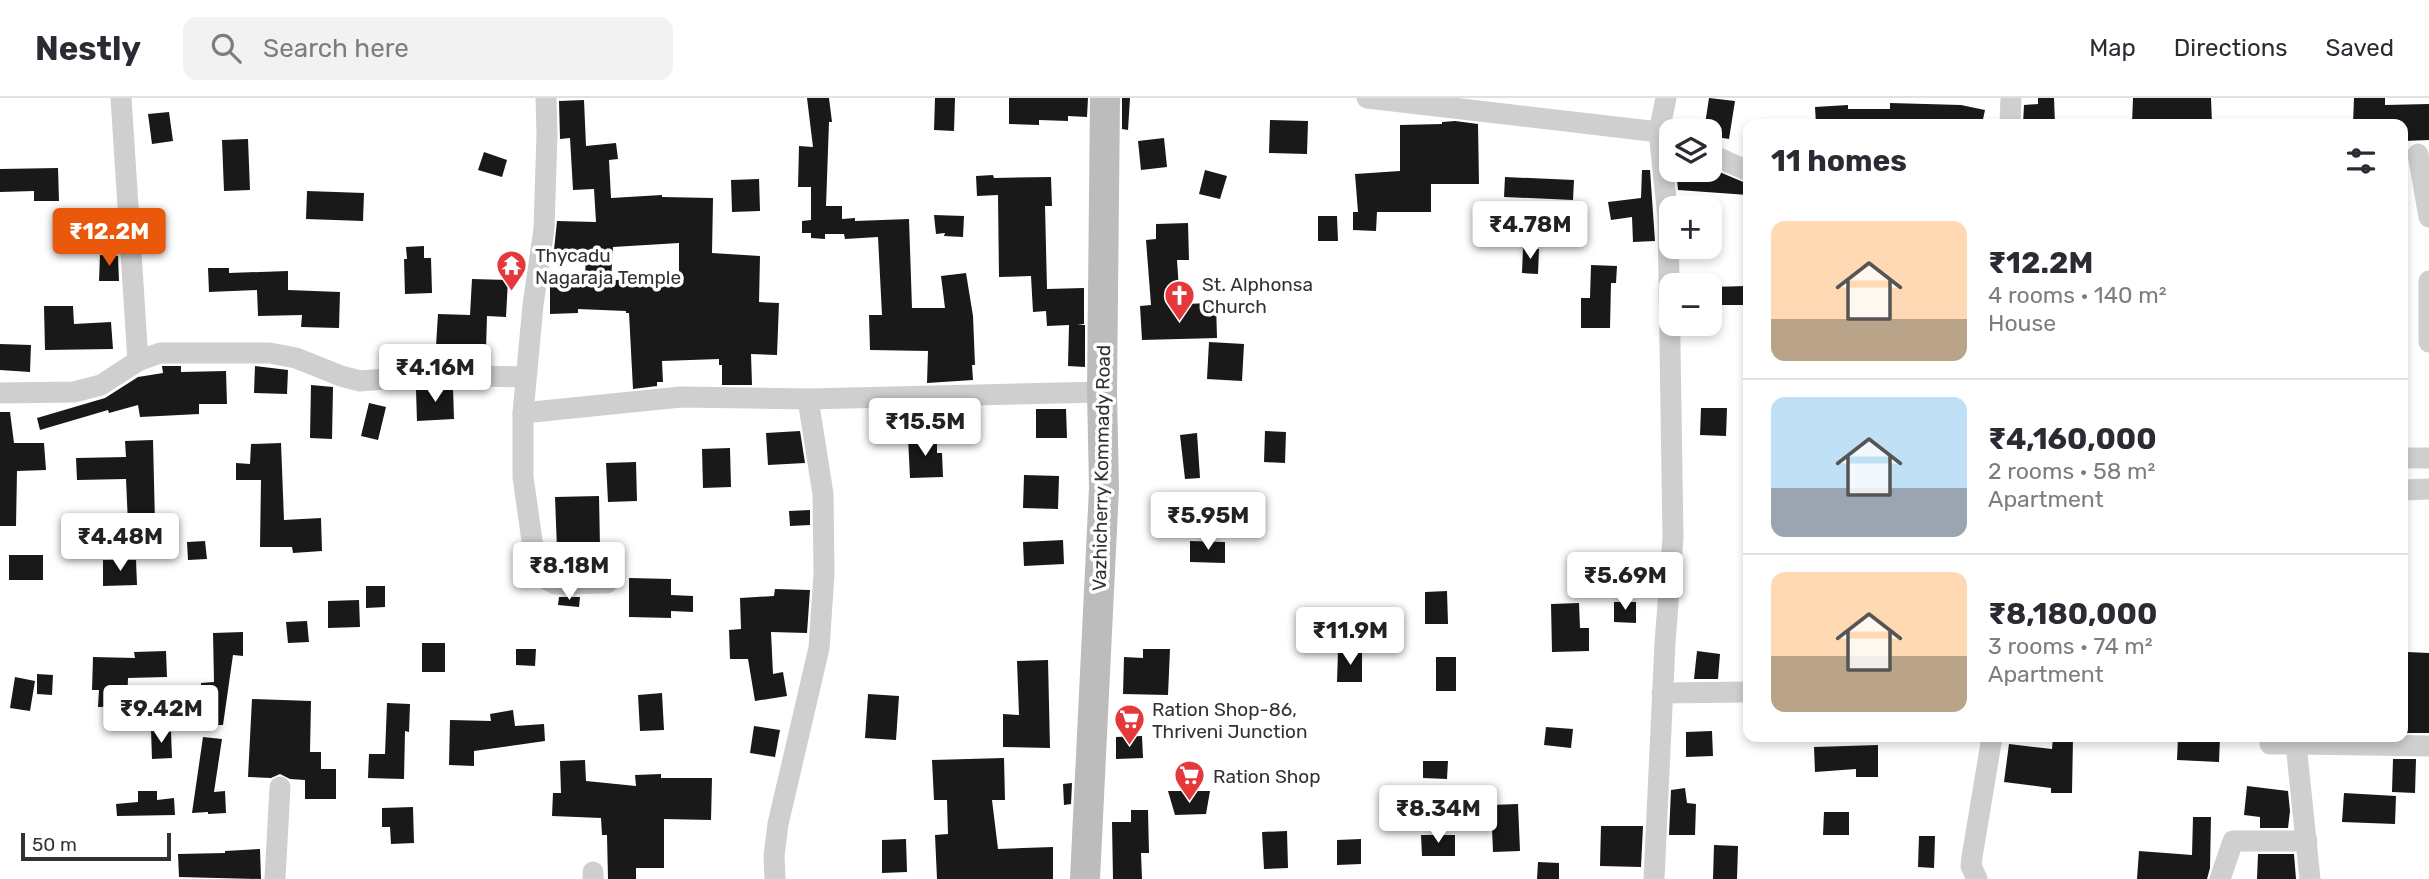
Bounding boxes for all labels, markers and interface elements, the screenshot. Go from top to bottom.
search box [183,17,673,80]
text: Nestly [35,29,141,68]
icon: search [207,29,245,67]
text: Search here [263,33,409,64]
text: Map [2089,34,2136,62]
text: Directions [2174,34,2287,62]
text: Saved [2325,34,2394,62]
map controls [1659,119,1722,336]
button: layers [1659,119,1722,182]
icon: filters [2342,142,2380,180]
text: 11 homes [1771,143,1907,179]
button: + [1659,196,1722,259]
pin: ₹4.78M [1473,202,1587,261]
pin: ₹12.2M [52,208,166,268]
text: ₹4.78M [1489,210,1571,238]
text: ₹12.2M [69,217,149,245]
place label: Thycadu Nagaraja Temple [535,244,681,289]
text: ₹12.2M [1988,245,2093,281]
temple icon: Thycadu Nagaraja Temple [495,249,529,293]
icon: home [1827,249,1911,333]
place label: St. Alphonsa Church [1202,273,1313,318]
button: − [1659,273,1722,336]
church icon: St. Alphonsa Church [1162,278,1196,322]
text: 4 rooms · 140 m² [1988,281,2167,309]
text: House [1988,309,2056,337]
pin: ₹4.16M [378,344,492,404]
street label: Vazhicherry Kommady Road [1088,345,1115,591]
text: ₹4.16M [395,353,475,381]
pin: ₹15.5M [868,398,982,458]
text: ₹15.5M [885,407,965,435]
text: ₹4,160,000 [1988,421,2157,457]
icon: home [1827,425,1911,509]
text: 2 rooms · 58 m² [1988,457,2155,485]
text: Apartment [1988,485,2104,513]
pin: ₹5.95M [1151,492,1265,552]
text: ₹5.95M [1167,501,1249,529]
pin: ₹4.48M [63,514,177,573]
text: ₹4.48M [77,522,163,550]
pin: ₹8.18M [512,542,626,602]
text: ₹8.18M [529,551,609,579]
pin: ₹5.69M [1568,552,1682,612]
text: ₹5.69M [1583,561,1667,589]
text: ₹8,180,000 [1988,596,2157,632]
icon: home [1827,600,1911,684]
pin: ₹11.9M [1293,608,1407,667]
text: ₹11.9M [1312,616,1388,644]
text: 3 rooms · 74 m² [1988,632,2153,660]
text: Apartment [1988,660,2104,688]
pin: ₹9.42M [104,686,218,745]
text: ₹9.42M [119,694,203,722]
place label: Ration Shop-86, Thriveni Junction [1152,698,1307,743]
supermarket icon: Ration Shop-86, Thriveni Junction [1112,703,1146,747]
supermarket icon: Ration Shop [1173,759,1207,803]
place label: Ration Shop [1213,765,1321,788]
pin: ₹8.34M [1381,786,1495,845]
text: ₹8.34M [1395,794,1481,822]
scale bar [21,830,172,862]
text: 50 m [32,833,77,856]

